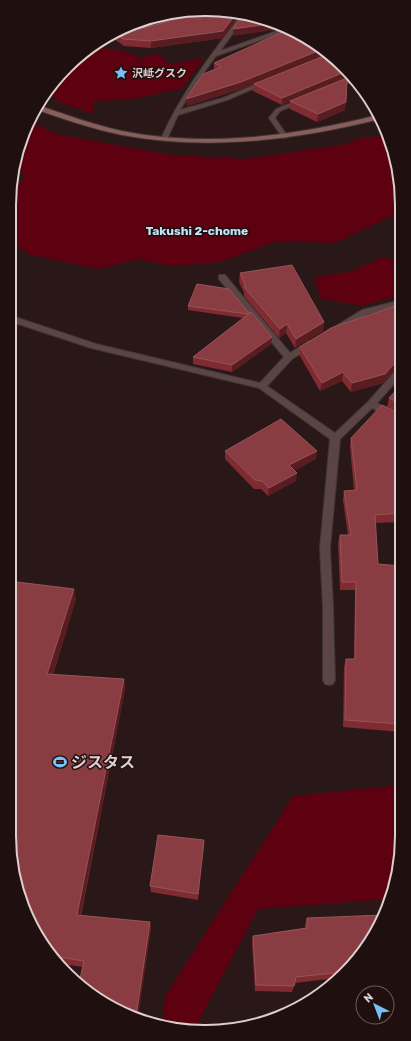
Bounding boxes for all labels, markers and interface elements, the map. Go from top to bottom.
place icon: 沢岻グスク [113,65,129,81]
place label: 沢岻グスク [132,67,187,80]
district label: Takushi 2-chome [146,224,248,238]
place label: ジスタス [71,753,135,772]
sports icon: ジスタス [52,754,68,770]
north arrow [355,985,395,1025]
text: N [361,990,376,1005]

